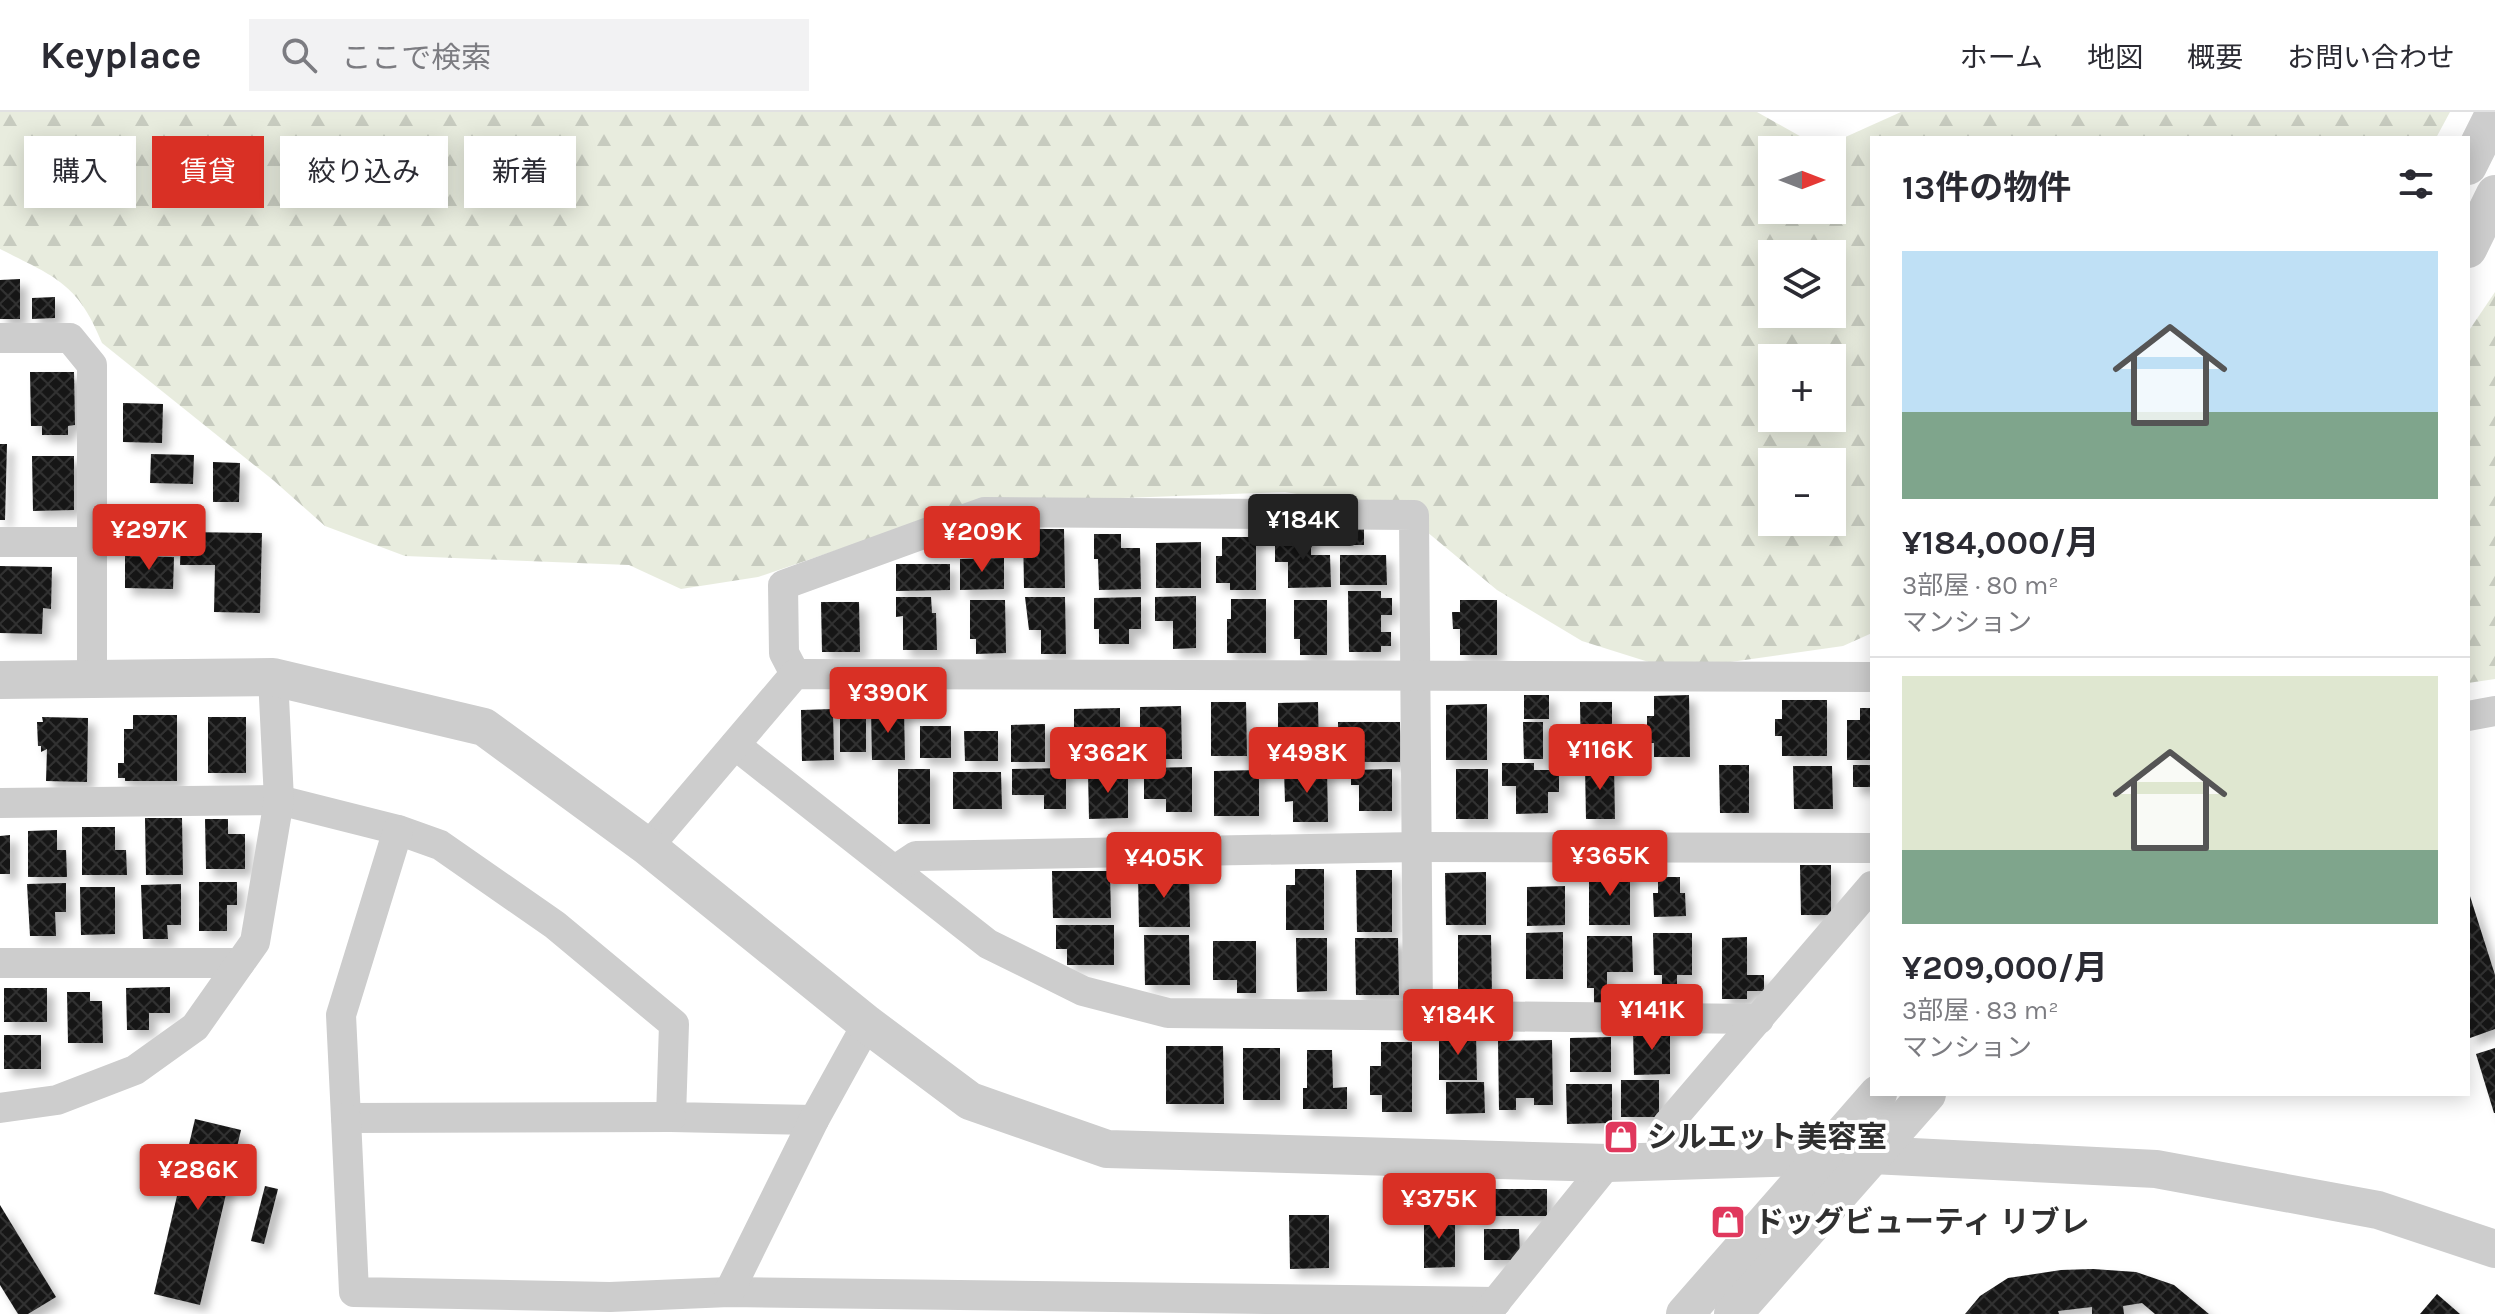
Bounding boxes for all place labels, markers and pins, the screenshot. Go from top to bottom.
pin: ¥184K [1247,494,1359,562]
pin: ¥297K [93,504,205,572]
pin: ¥209K [926,506,1038,574]
pin: ¥390K [832,667,944,735]
pin: ¥116K [1544,724,1656,792]
pin: ¥362K [1052,727,1164,795]
pin: ¥498K [1251,727,1363,795]
pin: ¥365K [1554,830,1666,898]
pin: ¥405K [1108,832,1220,900]
pin: ¥141K [1596,984,1708,1052]
pin: ¥184K [1402,989,1514,1057]
shop icon: シルエット美容室 [1602,1118,1640,1156]
place label: シルエット美容室 [1647,1119,1887,1155]
pin: ¥286K [142,1144,254,1212]
pin: ¥375K [1383,1173,1495,1241]
shop icon: ドッグビューティ リブレ [1709,1203,1747,1241]
place label: ドッグビューティ リブレ [1754,1204,2090,1240]

